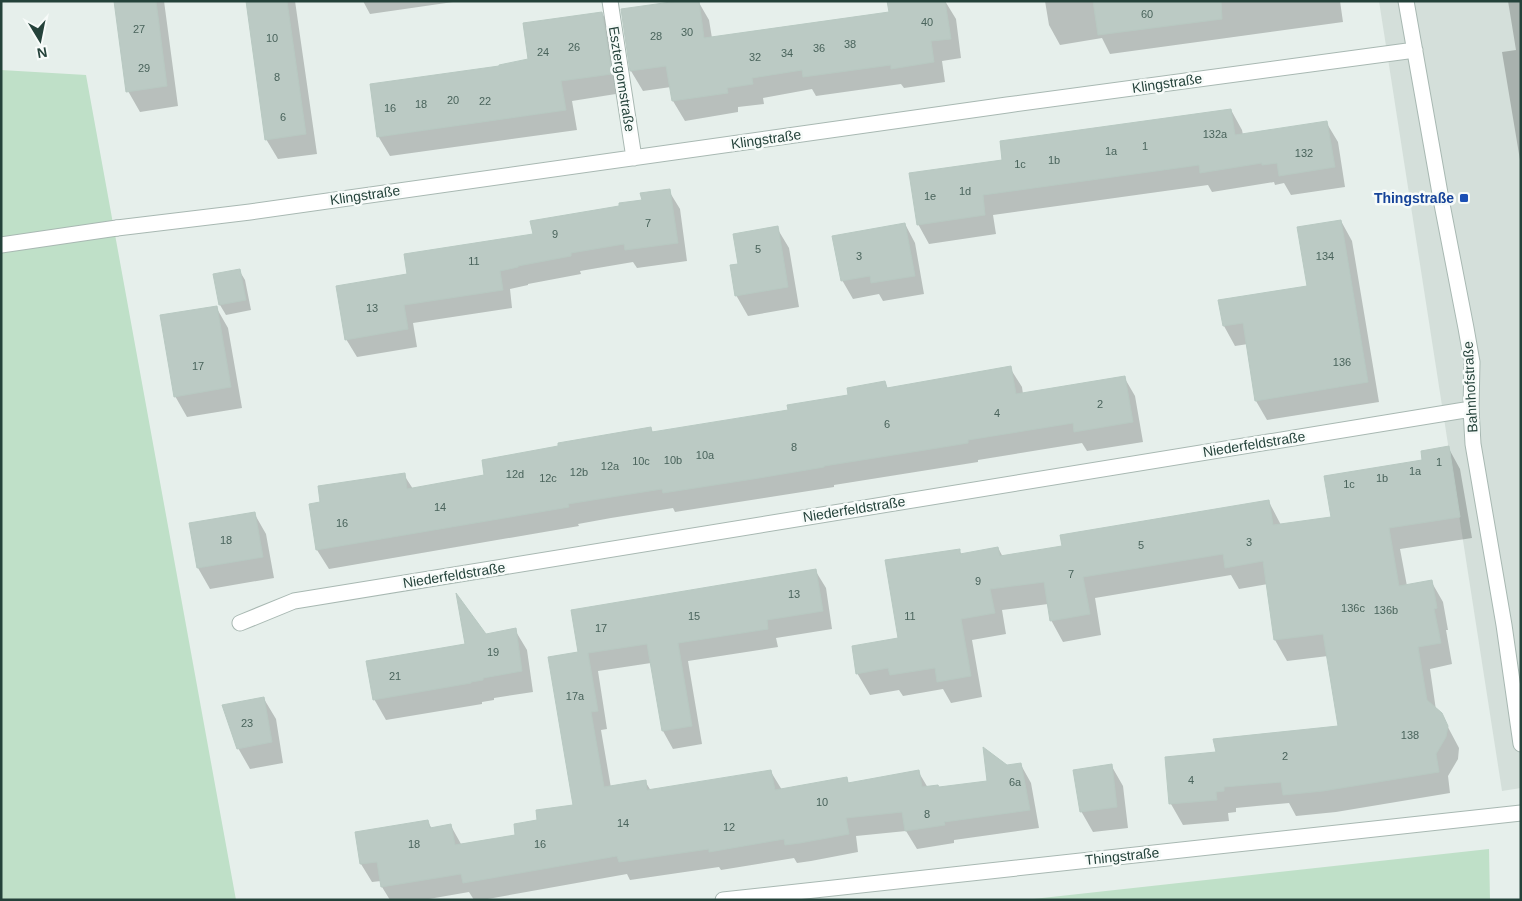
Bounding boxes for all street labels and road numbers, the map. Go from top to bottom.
street label: Esztergomstraße [606,25,638,133]
street label: Klingstraße [1131,70,1203,96]
street label: Klingstraße [730,126,802,152]
street label: Klingstraße [329,182,401,208]
street label: Bahnhofstraße [1460,341,1480,433]
street label: Niederfeldstraße [1202,428,1307,460]
street label: Niederfeldstraße [802,493,907,525]
street label: Niederfeldstraße [402,559,507,591]
street label: Thingstraße [1084,844,1160,868]

